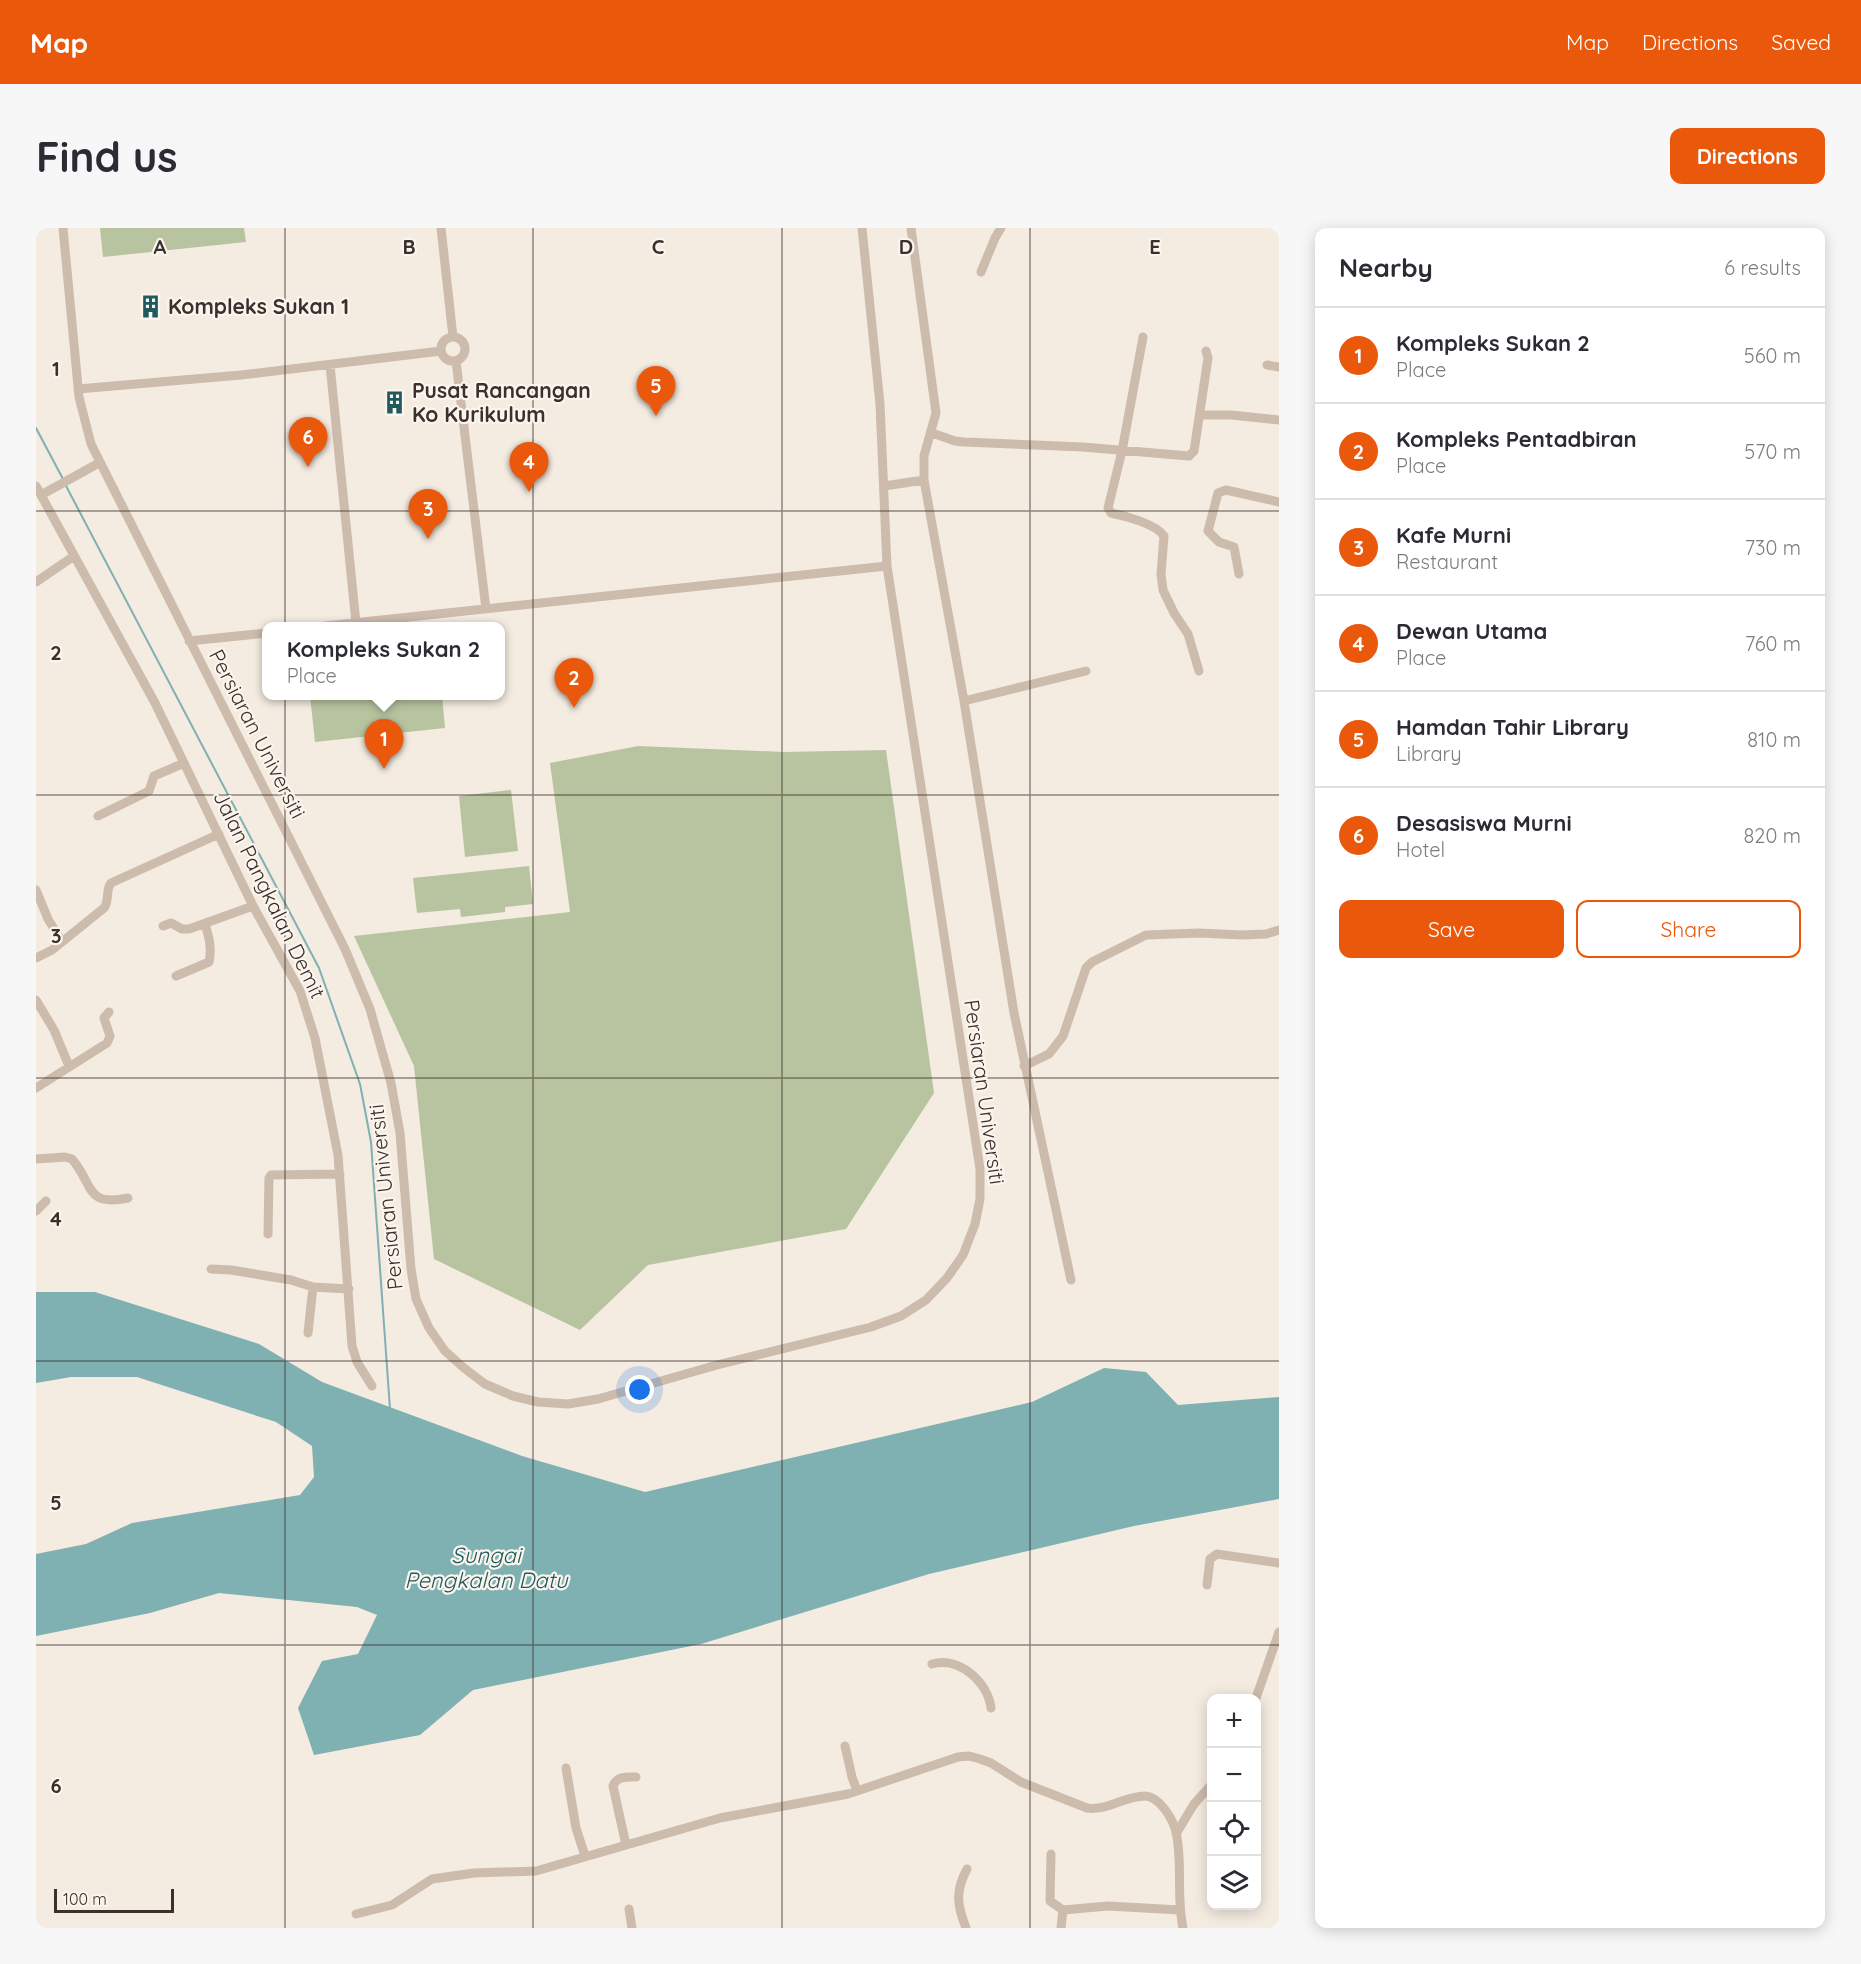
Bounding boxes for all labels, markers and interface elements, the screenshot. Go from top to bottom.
text: Map [30,25,88,60]
text: Map [1566,29,1609,55]
text: Directions [1642,29,1738,55]
text: Saved [1771,29,1831,55]
button: Directions [1670,128,1825,184]
text: Find us [36,130,178,183]
text: A [154,234,167,259]
text: B [402,234,416,259]
text: C [652,234,665,259]
text: D [899,234,913,259]
text: E [1149,234,1161,259]
text: Nearby [1339,251,1433,284]
text: 6 results [1724,255,1801,280]
place label: Kompleks Sukan 1 [168,293,349,319]
building icon: Kompleks Sukan 1 [137,294,163,320]
text: Kompleks Sukan 2 [1396,329,1590,357]
text: 1 [1355,343,1362,368]
text: 560 m [1744,343,1801,368]
text: 1 [52,356,60,381]
text: Place [1396,357,1446,382]
pin: 5 [636,366,676,416]
place label: Pusat Rancangan Ko Kurikulum [412,377,591,427]
building icon: Pusat Rancangan Ko Kurikulum [381,390,407,416]
pin: 6 [288,418,328,467]
text: Kompleks Pentadbiran [1396,425,1637,453]
text: 2 [1353,439,1364,464]
text: 570 m [1744,439,1801,464]
pin: 4 [510,442,548,492]
text: Place [1396,453,1446,478]
pin: 3 [408,490,448,539]
text: Kafe Murni [1396,521,1511,549]
text: 3 [1353,535,1364,560]
text: 730 m [1745,535,1801,560]
text: Restaurant [1396,549,1498,574]
text: Dewan Utama [1396,617,1547,645]
popup [262,622,505,700]
text: 4 [1353,631,1364,656]
text: 760 m [1745,631,1801,656]
text: Kompleks Sukan 2 [287,635,480,663]
text: 2 [50,640,62,665]
street label: Persiaran Universiti [204,645,312,822]
text: Place [1396,645,1446,670]
pin: 2 [554,658,594,708]
text: Place [287,663,337,688]
text: Hamdan Tahir Library [1396,713,1629,741]
pin: 1 [364,720,404,769]
text: 5 [1353,727,1364,752]
text: 810 m [1747,727,1801,752]
text: Library [1396,741,1462,766]
street label: Jalan Pangkalan Demit [208,787,332,1003]
text: Desasiswa Murni [1396,809,1572,837]
text: 6 [1353,823,1364,848]
text: 820 m [1744,823,1801,848]
text: Hotel [1396,837,1445,862]
button: Save [1339,900,1564,958]
button: Share [1576,900,1801,958]
text: 3 [51,923,61,948]
street label: Persiaran Universiti [959,998,1011,1186]
street label: Persiaran Universiti [362,1103,408,1291]
text: 4 [50,1206,62,1231]
your location [625,1375,654,1404]
text: 5 [50,1490,62,1515]
water label: Sungai Pengkalan Datu [404,1541,569,1594]
map controls [1207,1694,1261,1910]
button: + [1207,1694,1261,1748]
button: − [1207,1748,1261,1802]
text: 6 [50,1773,62,1798]
button: locate [1207,1802,1261,1856]
button: layers [1207,1856,1261,1910]
scale bar [54,1886,174,1914]
text: 100 m [63,1889,107,1909]

